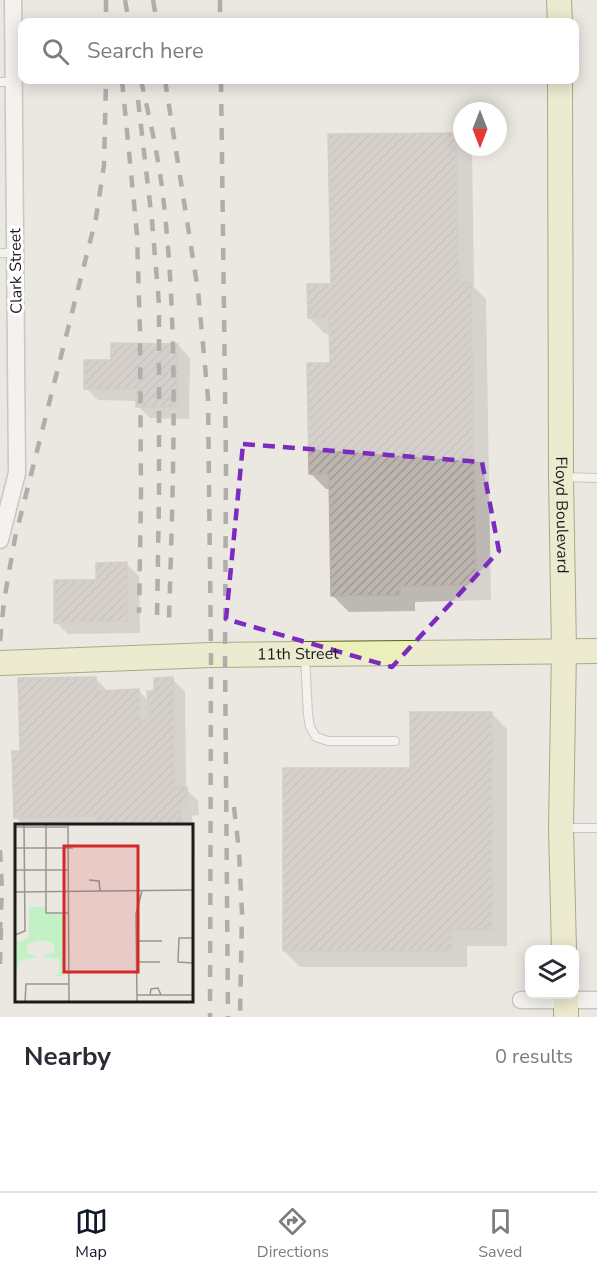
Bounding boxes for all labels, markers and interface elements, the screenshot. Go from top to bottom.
search box [18,18,579,84]
icon: search [39,35,72,68]
text: Search here [87,36,204,66]
north arrow [453,102,507,156]
street label: Clark Street [4,228,28,314]
street label: Floyd Boulevard [550,456,574,574]
street label: 11th Street [257,643,339,666]
inset map [15,824,194,1002]
map controls [525,945,579,999]
button: layers [525,945,579,999]
text: Nearby [24,1039,111,1074]
text: 0 results [495,1043,573,1070]
tab: Map [75,1205,108,1263]
tab: Directions [257,1205,329,1263]
tab: Saved [478,1205,522,1263]

